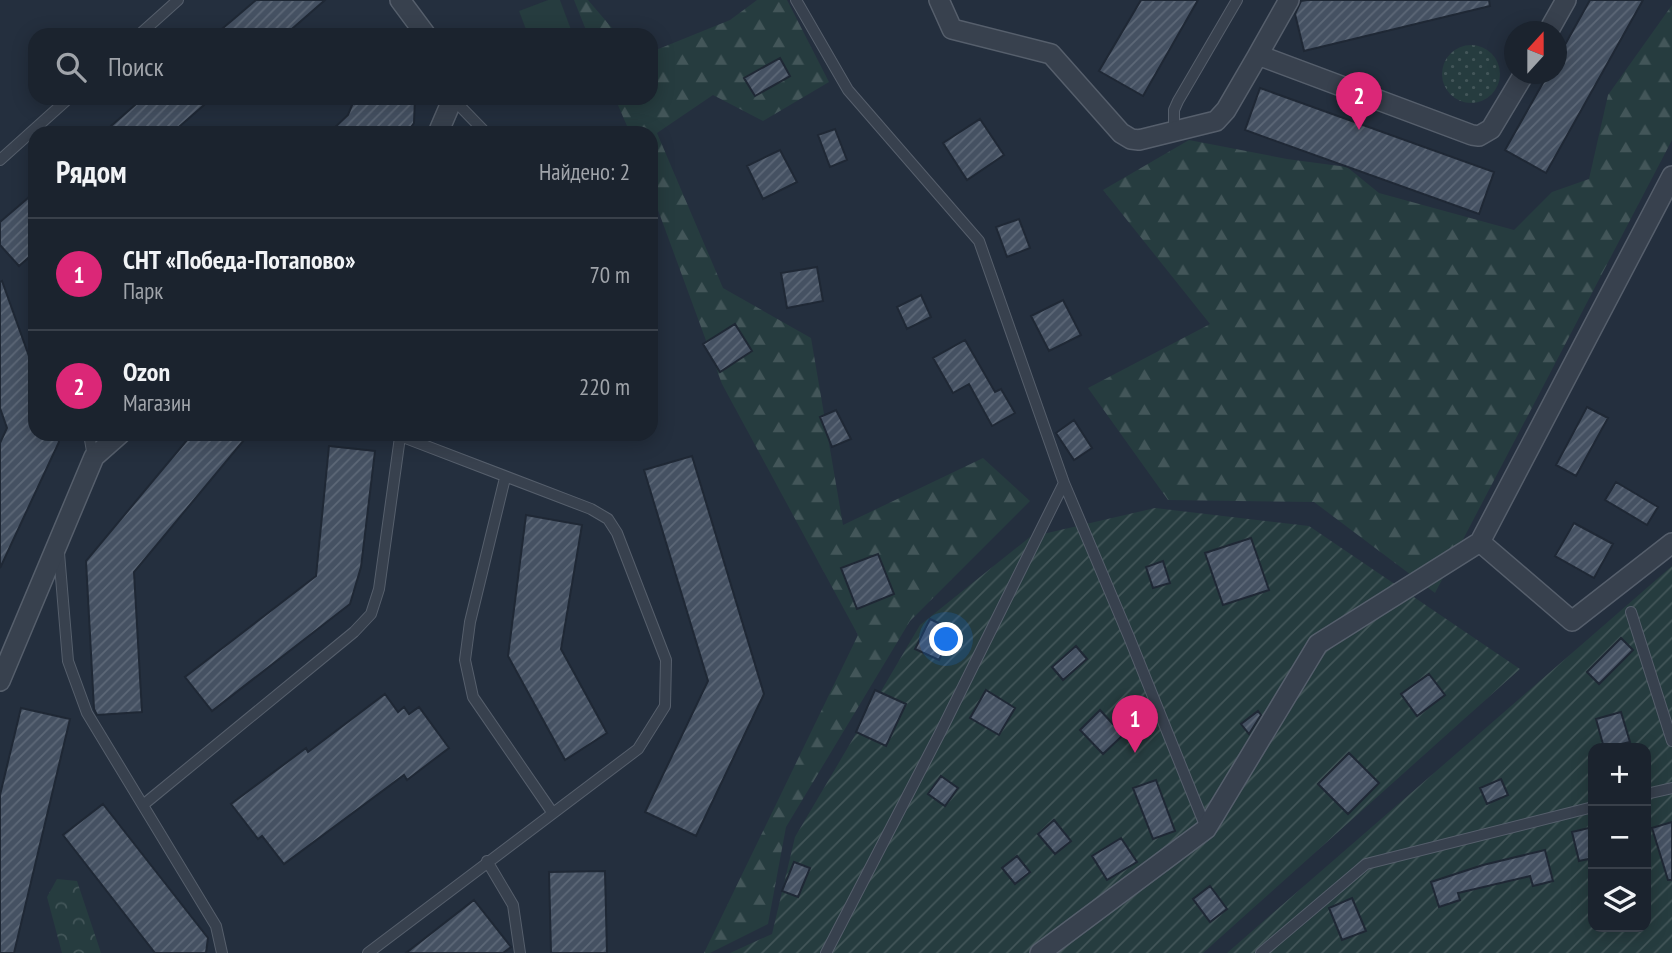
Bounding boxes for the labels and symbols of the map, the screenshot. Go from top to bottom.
north arrow [1504,21,1567,84]
pin: 2 [1336,72,1382,130]
your location [929,622,963,656]
pin: 1 [1112,695,1158,753]

